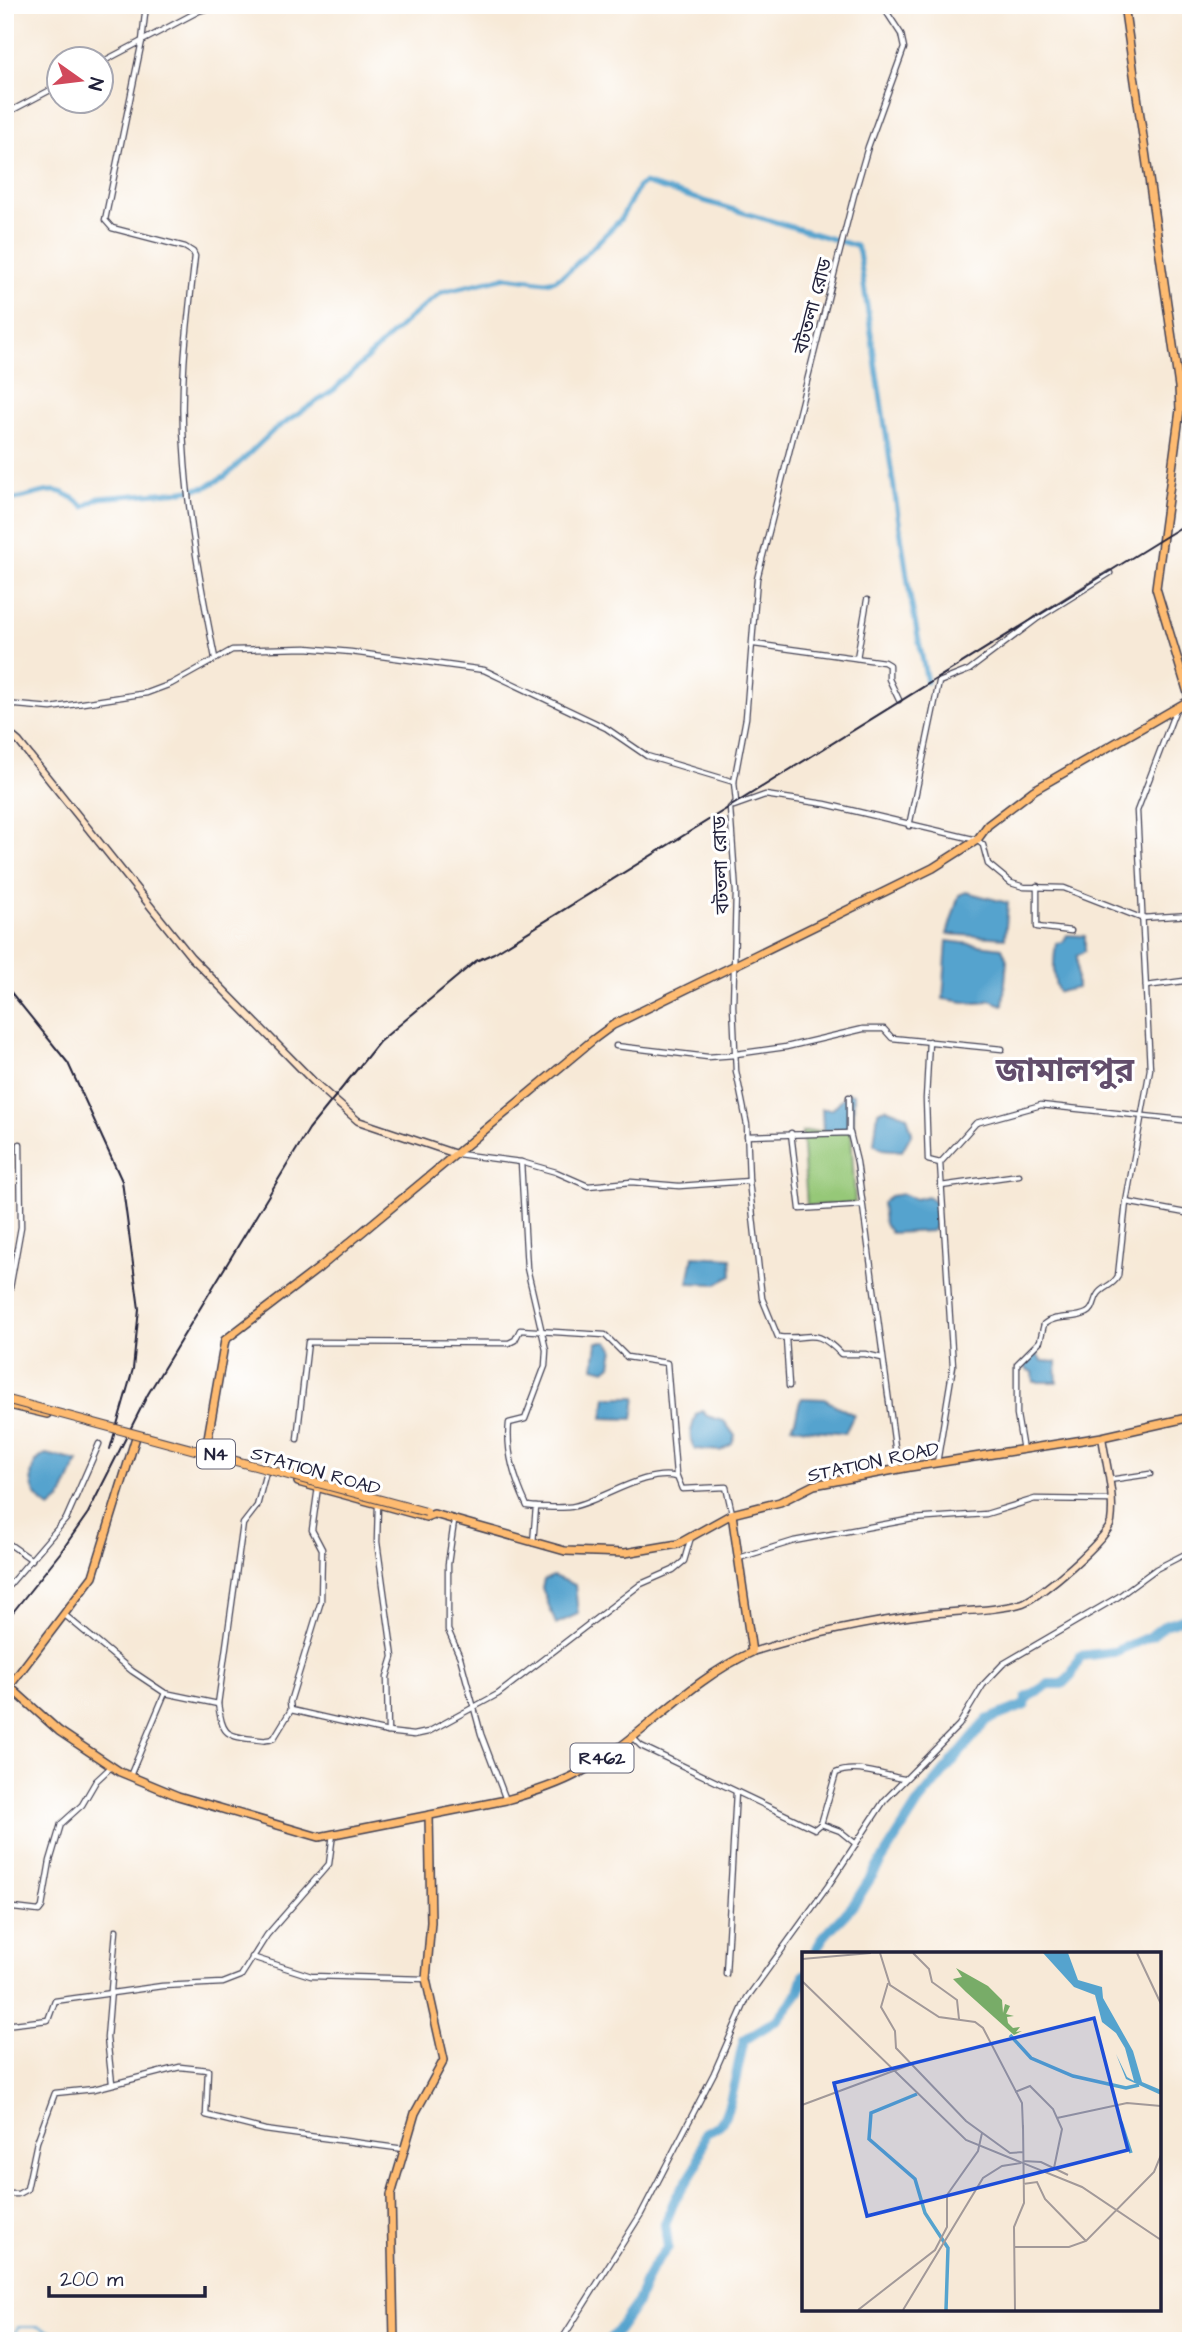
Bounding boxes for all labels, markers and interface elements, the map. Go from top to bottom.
north arrow [46,46,116,116]
text: N [80,75,110,93]
street label: বটতলা রোড [787,255,839,358]
street label: বটতলা রোড [706,815,737,916]
district label: জামালপুর [995,1048,1135,1094]
street label: STATION ROAD [805,1435,942,1490]
road number: N4 [197,1440,235,1469]
street label: STATION ROAD [247,1440,384,1503]
road number: R462 [570,1744,634,1772]
inset map [802,1952,1161,2311]
scale bar [49,2255,205,2299]
text: 200 m [60,2265,124,2294]

